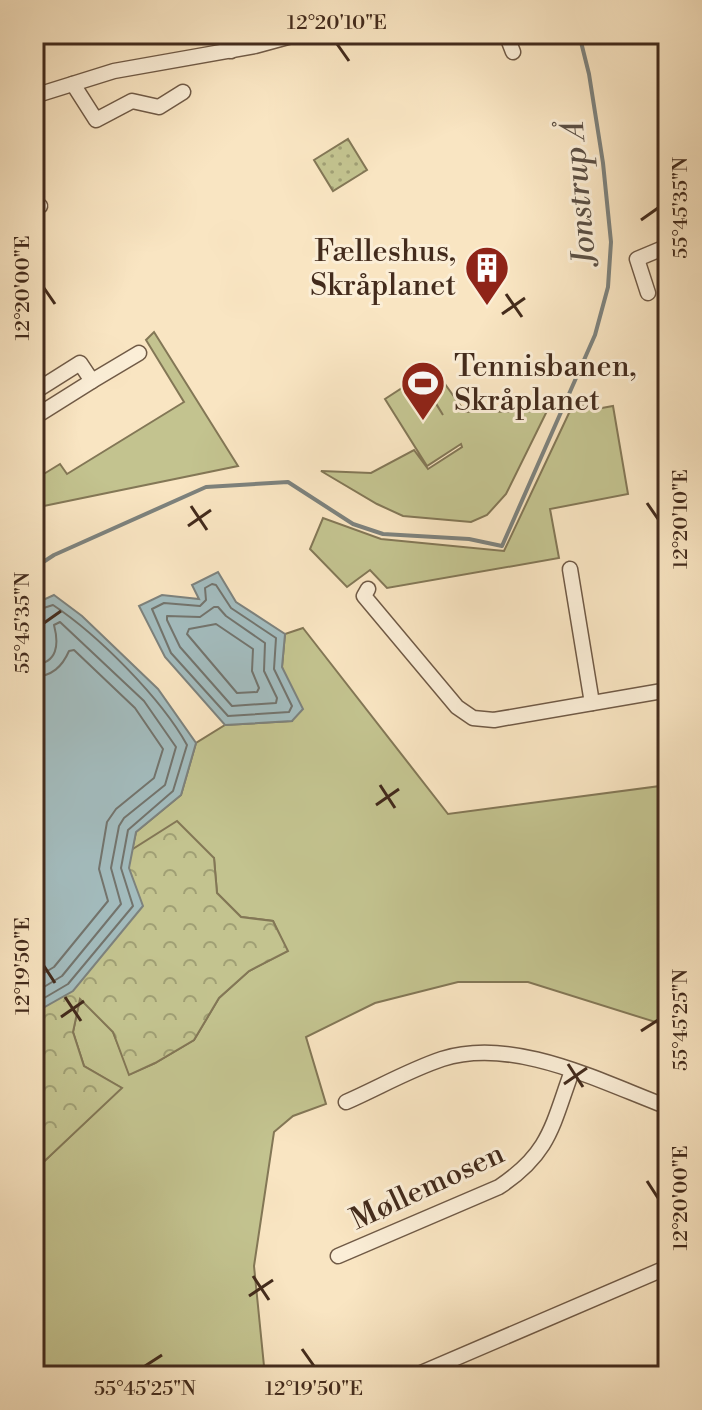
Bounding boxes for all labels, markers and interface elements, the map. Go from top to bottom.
text: 12°20'10"E [287,11,387,36]
water label: Jonstrup Å [551,118,605,270]
text: 55°45'35"N [669,157,694,259]
place label: Fælleshus, Skråplanet [310,233,456,305]
text: 12°20'00"E [11,235,36,341]
building icon: Fælleshus, Skråplanet [463,244,511,307]
place label: Tennisbanen, Skråplanet [454,348,637,420]
sports icon: Tennisbanen, Skråplanet [399,359,447,422]
text: 12°20'10"E [669,469,694,569]
text: 55°45'35"N [11,572,36,674]
text: 12°19'50"E [11,917,36,1015]
text: 55°45'25"N [669,969,694,1071]
street label: Møllemosen [344,1135,511,1239]
text: 12°20'00"E [669,1145,694,1251]
text: 55°45'25"N [94,1377,196,1402]
text: 12°19'50"E [265,1377,363,1402]

